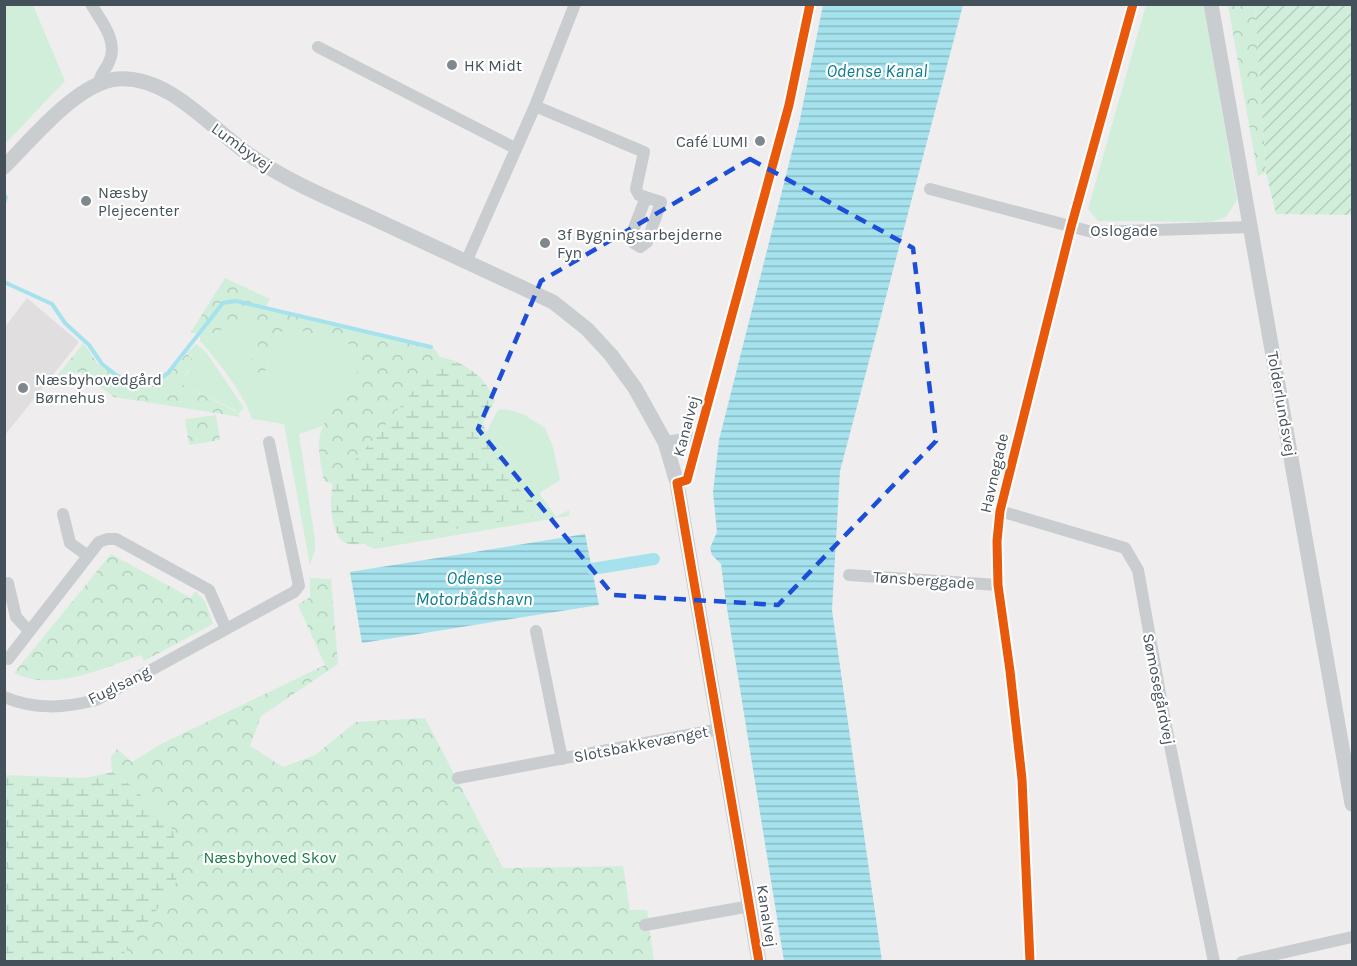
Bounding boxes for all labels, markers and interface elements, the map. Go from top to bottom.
place label: HK Midt [464,56,522,75]
marker: HK Midt [445,58,459,72]
water label: Odense Kanal [826,60,928,82]
street label: Lumbyvej [208,119,276,175]
place label: Café LUMI [676,132,748,151]
marker: Café LUMI [753,134,767,148]
place label: Næsby Plejecenter [98,183,179,220]
marker: Næsby Plejecenter [79,194,93,208]
street label: Oslogade [1090,221,1158,240]
place label: 3f Bygningsarbejderne Fyn [557,225,722,262]
marker: 3f Bygningsarbejderne Fyn [538,236,552,250]
street label: Tolderlundsvej [1263,350,1301,458]
place label: Næsbyhovedgård Børnehus [35,370,162,407]
marker: Næsbyhovedgård Børnehus [16,381,30,395]
street label: Kanalvej [669,393,703,459]
street label: Havnegade [976,431,1012,515]
water label: Odense Motorbådshavn [415,567,533,610]
street label: Tønsberggade [873,567,975,593]
street label: Sømosegårdvej [1139,632,1179,746]
street label: Fuglsang [85,662,153,708]
street label: Slotsbakkevænget [572,722,710,766]
park label: Næsbyhoved Skov [203,848,337,867]
street label: Kanalvej [753,884,781,948]

